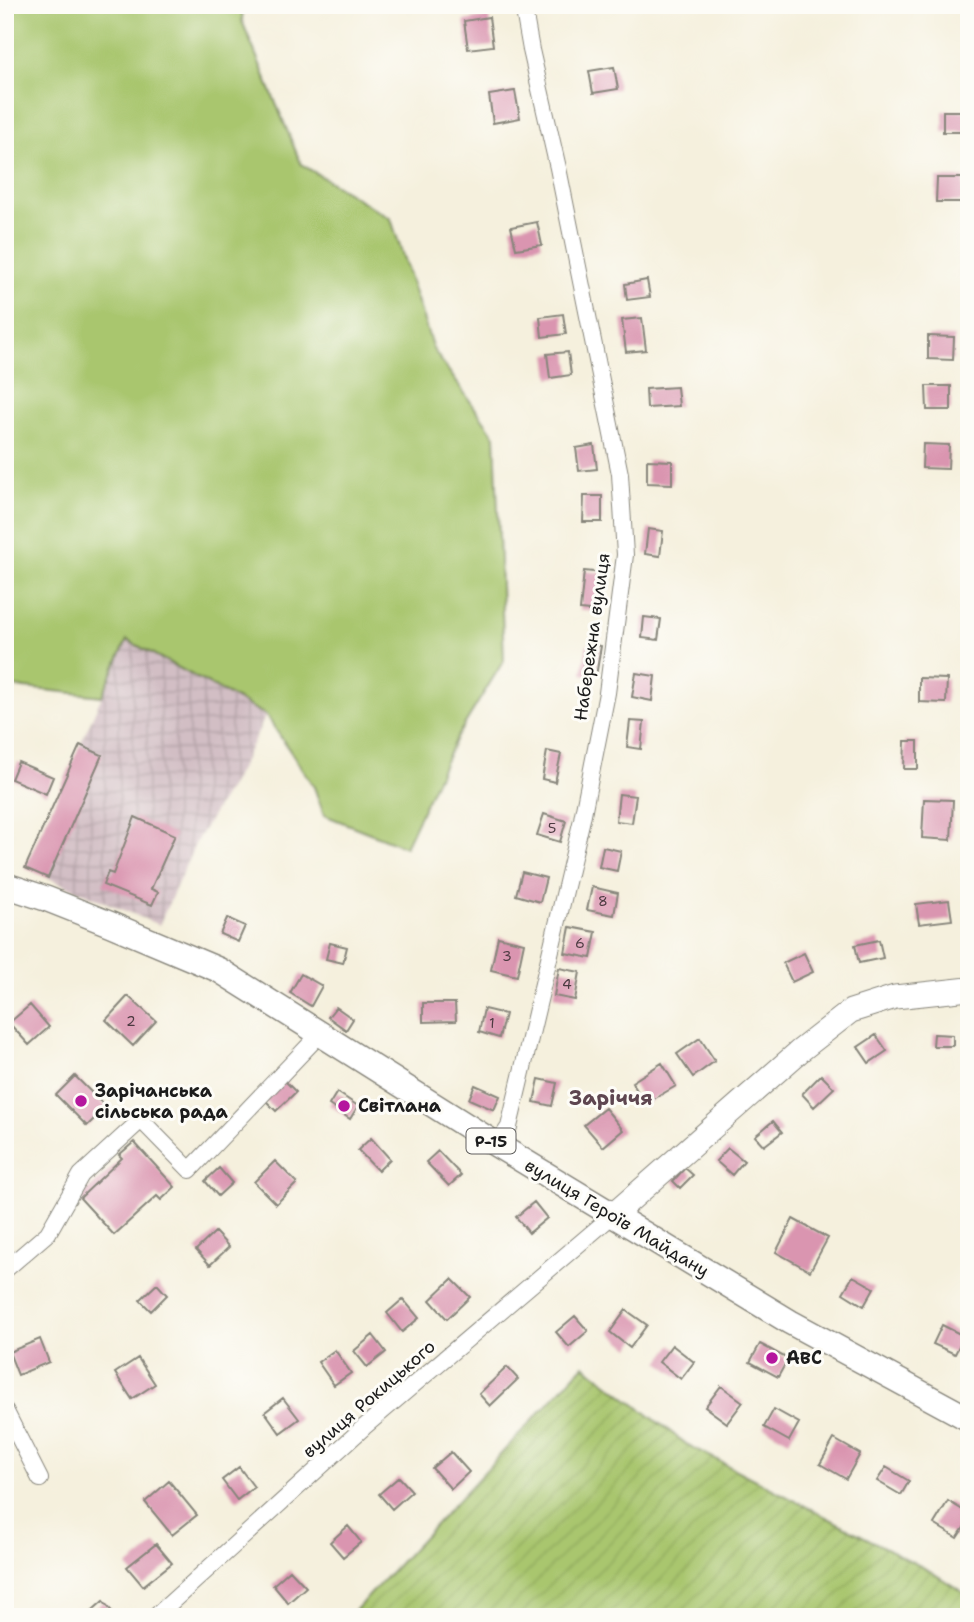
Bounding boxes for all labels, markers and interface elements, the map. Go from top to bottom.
street label: Набережна вулиця [568,552,616,722]
house number: 5 [548,819,556,837]
house number: 8 [598,892,608,910]
house number: 6 [575,934,585,952]
house number: 3 [502,947,512,965]
house number: 4 [562,975,572,993]
house number: 2 [126,1012,136,1030]
house number: 1 [489,1014,495,1032]
place label: Зарічанська сільська рада [95,1079,228,1124]
district label: Заріччя [569,1084,653,1112]
marker: Зарічанська сільська рада [73,1093,89,1109]
place label: Світлана [358,1094,442,1118]
marker: Світлана [336,1098,352,1114]
road number: Р-15 [466,1128,516,1154]
street label: вулиця Героїв Майдану [520,1153,714,1283]
street label: вулиця Рокицького [297,1335,441,1463]
place label: ABC [786,1346,822,1370]
marker: ABC [764,1350,780,1366]

